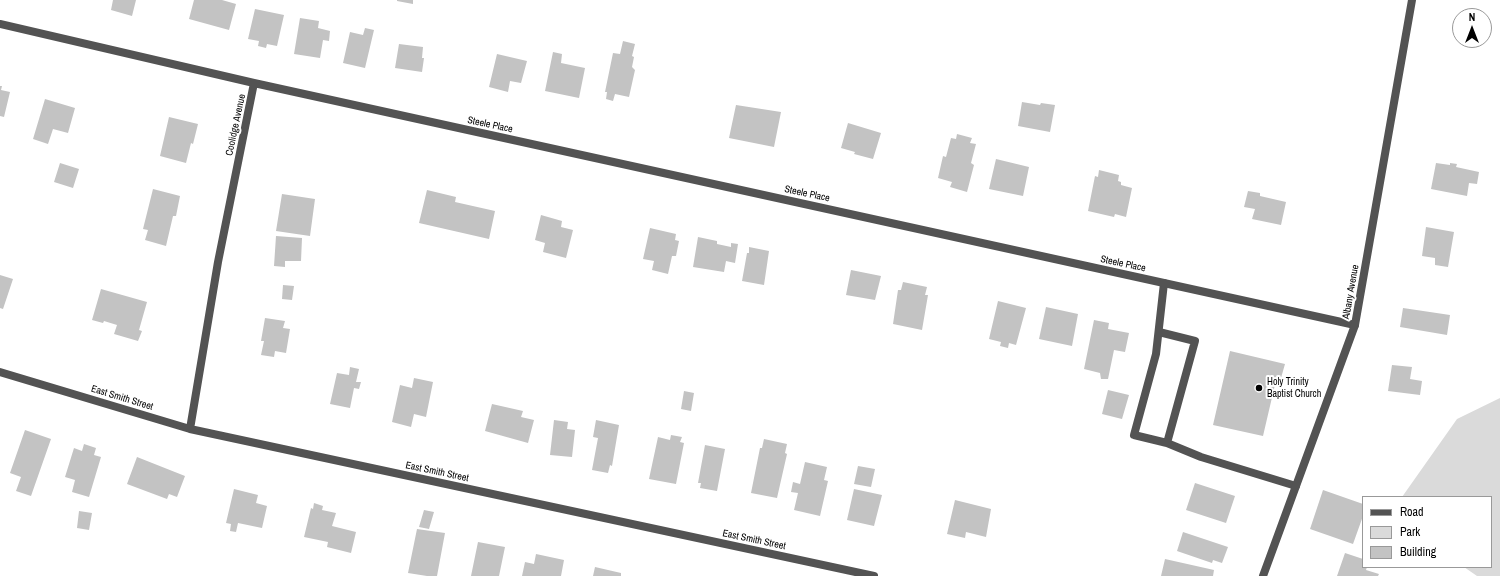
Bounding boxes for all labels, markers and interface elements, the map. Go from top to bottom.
north arrow [1452,8,1492,48]
text: N [1469,10,1475,24]
street label: Coolidge Avenue [224,93,248,157]
street label: Steele Place [466,114,514,136]
street label: Steele Place [783,183,831,205]
street label: Steele Place [1099,253,1147,275]
street label: Albany Avenue [1340,264,1362,320]
place label: Holy Trinity Baptist Church [1267,376,1321,400]
street label: East Smith Street [90,383,154,413]
marker: Holy Trinity Baptist Church [1254,383,1264,393]
street label: East Smith Street [404,459,470,485]
legend [1362,496,1492,568]
text: Road [1400,504,1424,520]
text: Park [1400,524,1420,540]
street label: East Smith Street [721,527,787,553]
text: Building [1400,544,1436,560]

